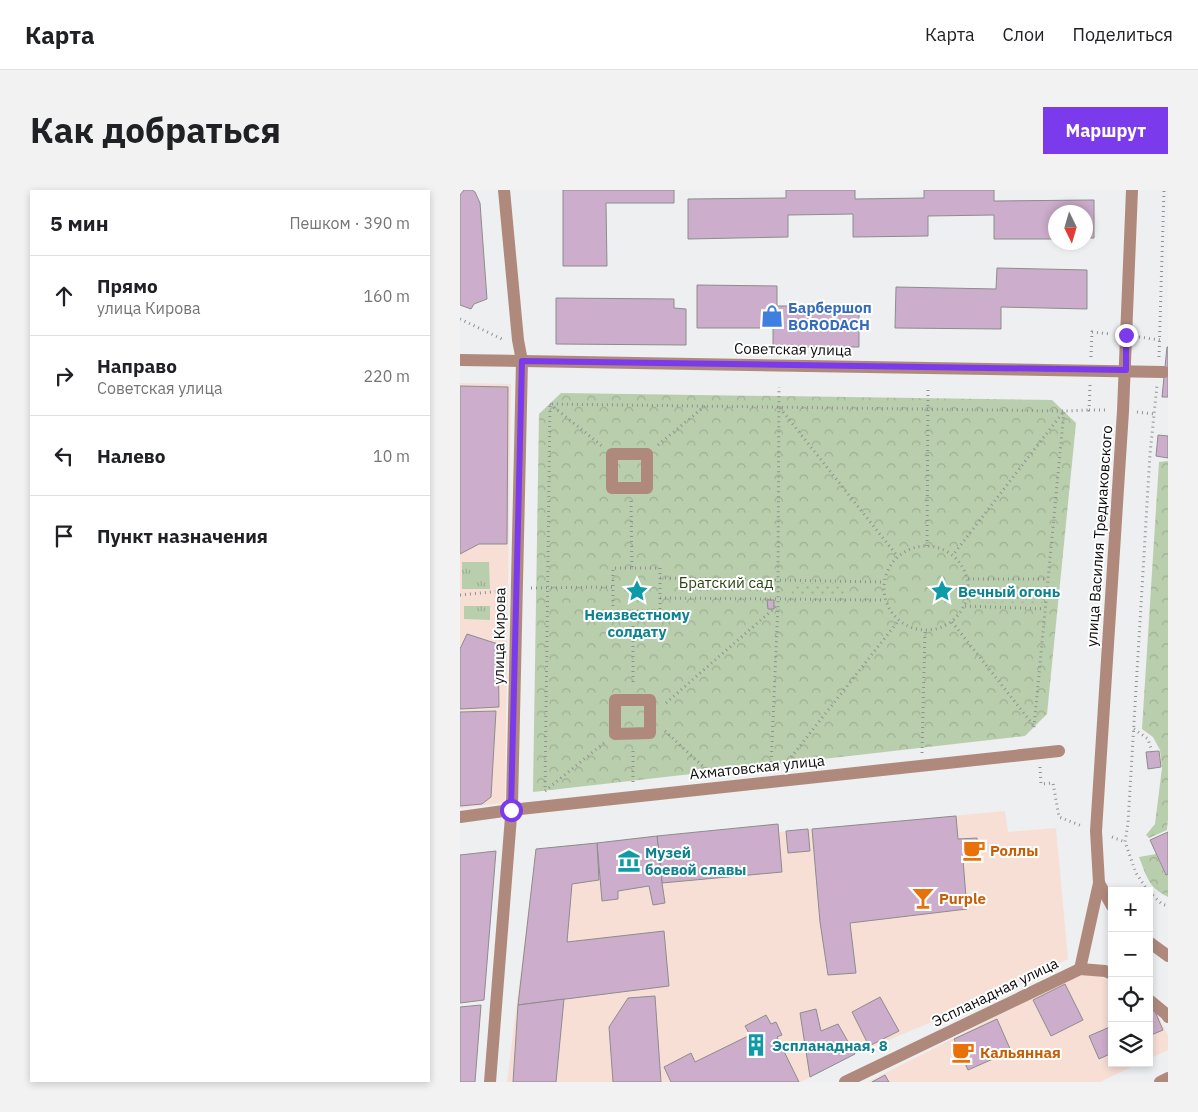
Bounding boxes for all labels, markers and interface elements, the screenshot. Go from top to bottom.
text: Карта [25,19,95,51]
text: Карта [925,23,975,46]
text: Слои [1003,23,1045,46]
text: Поделиться [1073,23,1173,46]
text: Как добраться [30,107,281,153]
button: Маршрут [1043,107,1168,154]
north arrow [1048,205,1093,250]
text: 5 мин [50,209,109,237]
text: Пешком · 390 m [289,213,410,233]
text: Прямо [97,274,158,298]
icon: ahead [50,282,78,310]
text: 160 m [363,286,410,306]
text: улица Кирова [97,298,201,318]
place label: Барбершоп BORODACH [788,298,872,334]
shop icon: Барбершоп BORODACH [759,303,785,329]
route end [1115,324,1138,347]
street label: Советская улица [734,338,852,360]
text: Направо [97,354,177,378]
icon: right [50,362,78,390]
text: 220 m [363,366,410,386]
text: Советская улица [97,378,223,398]
street label: улица Василия Тредиаковского [1082,425,1116,647]
icon: left [50,442,78,470]
text: Налево [97,444,166,468]
text: 10 m [373,446,410,466]
icon: arrive [50,522,78,550]
text: Пункт назначения [97,524,268,548]
park label: Братский сад [679,573,773,592]
place icon: Неизвестному солдату [624,578,650,604]
place icon: Вечный огонь [929,578,955,604]
place label: Вечный огонь [958,582,1061,601]
street label: улица Кирова [489,587,509,685]
place label: Неизвестному солдату [584,605,690,641]
street label: Ахматовская улица [688,750,826,784]
route start [500,799,523,822]
cafe icon: Роллы [961,837,987,863]
place label: Роллы [990,841,1038,860]
place label: Музей боевой славы [645,843,746,879]
museum icon: Музей боевой славы [616,848,642,874]
bar icon: Purple [910,885,936,911]
map controls [1108,887,1153,1067]
button: + [1108,887,1153,932]
place label: Purple [939,889,986,908]
button: − [1108,932,1153,977]
street label: Эспланадная улица [929,953,1061,1031]
button: locate [1108,977,1153,1022]
button: layers [1108,1022,1153,1067]
building icon: Эспланадная, 8 [743,1032,769,1058]
place label: Эспланадная, 8 [772,1036,888,1055]
cafe icon: Кальянная [950,1039,976,1065]
place label: Кальянная [980,1043,1061,1062]

